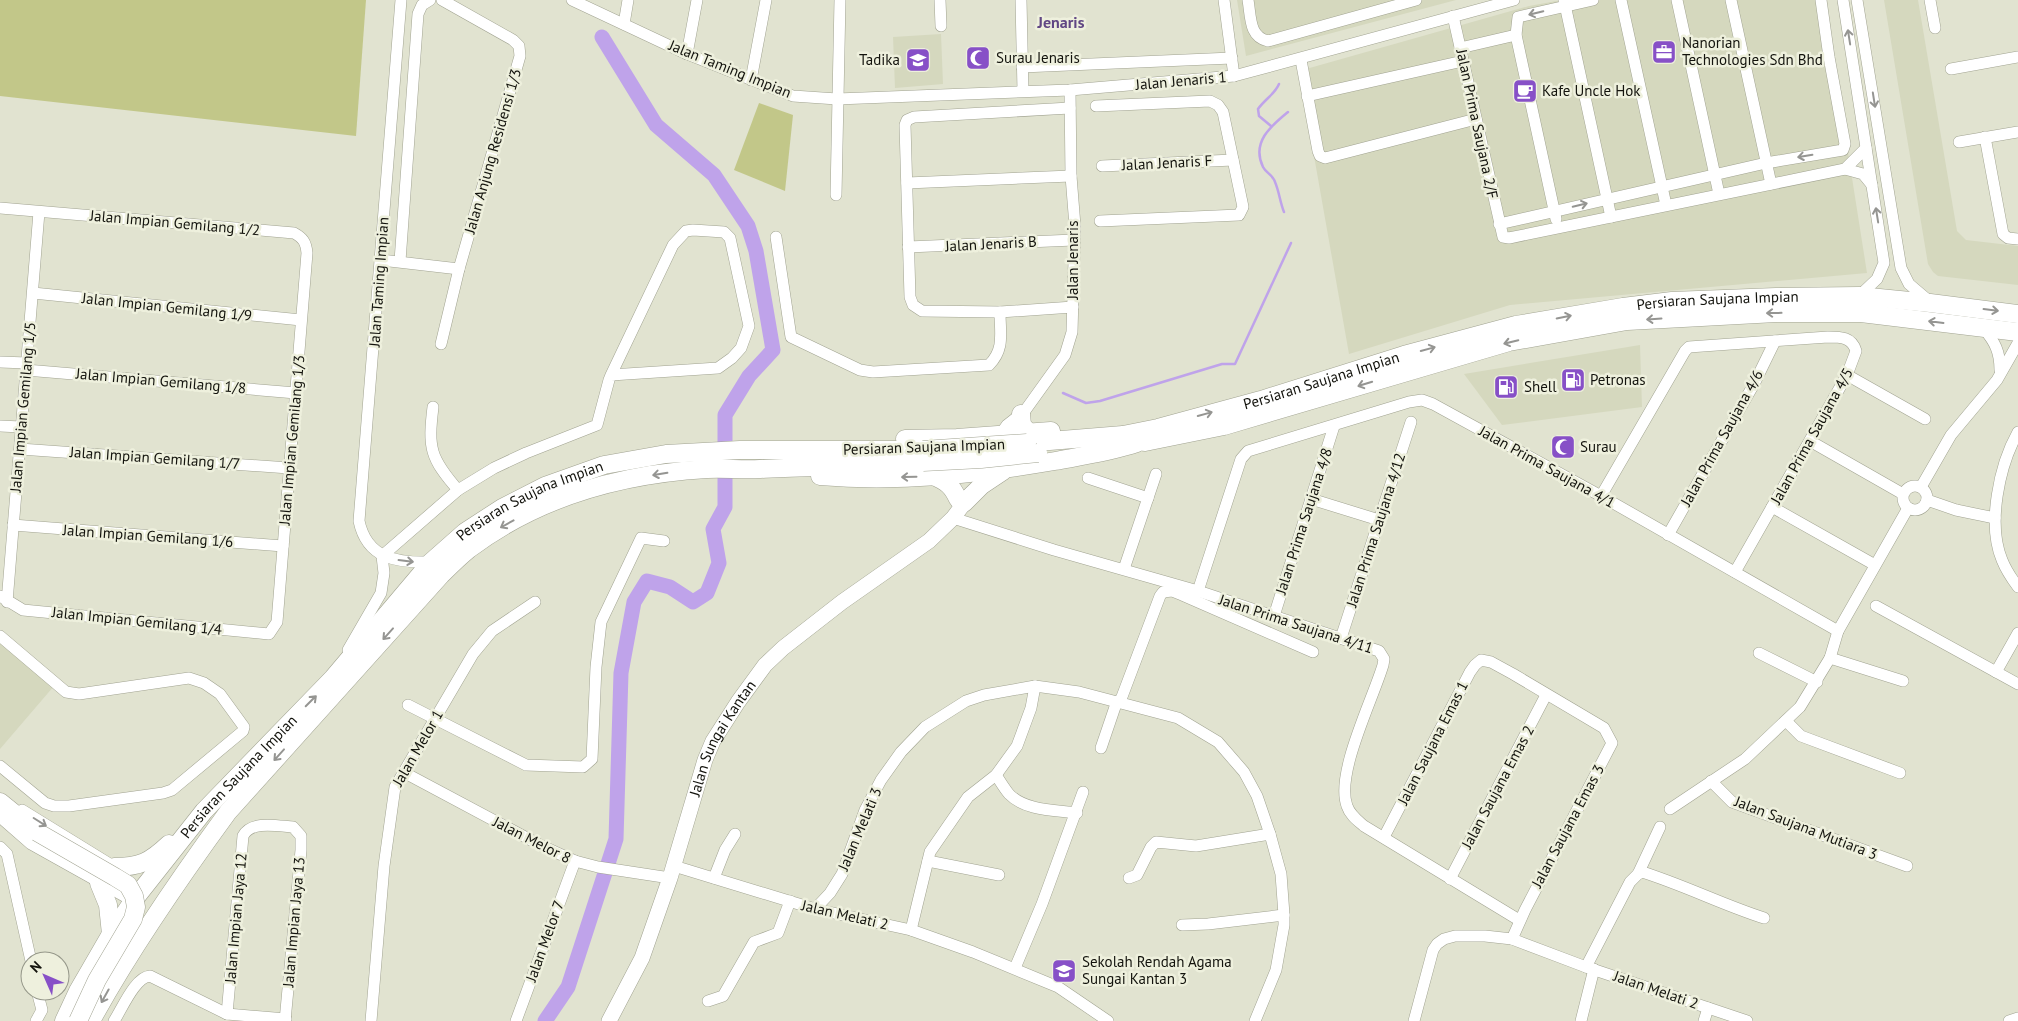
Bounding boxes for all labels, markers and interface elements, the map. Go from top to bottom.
one-way arrow [1529,9,1545,18]
district label: Jenaris [1037,12,1085,32]
one-way arrow [1843,30,1853,46]
place label: Nanorian Technologies Sdn Bhd [1682,33,1823,69]
street label: Jalan Taming Impian [665,35,794,102]
office icon: Nanorian Technologies Sdn Bhd [1651,39,1677,65]
mosque icon: Surau Jenaris [965,45,991,71]
street label: Jalan Prima Saujana 2/F [1452,46,1503,200]
school or university icon: Tadika [905,47,931,73]
place label: Surau Jenaris [996,48,1080,67]
place label: Tadika [859,50,900,69]
street label: Jalan Anjung Residensi 1/3 [460,66,525,237]
street label: Jalan Jenaris 1 [1134,67,1227,94]
cafe icon: Kafe Uncle Hok [1512,78,1538,104]
place label: Kafe Uncle Hok [1542,81,1641,100]
one-way arrow [1869,92,1879,108]
street label: Jalan Jenaris F [1120,151,1213,174]
one-way arrow [1797,151,1813,161]
one-way arrow [1572,200,1588,209]
street label: Jalan Impian Gemilang 1/2 [88,206,261,239]
one-way arrow [1871,208,1881,224]
street label: Jalan Taming Impian [364,216,393,349]
street label: Jalan Jenaris [1063,221,1082,300]
street label: Jalan Jenaris B [944,232,1037,255]
street label: Persiaran Saujana Impian [1635,287,1799,314]
street label: Jalan Impian Gemilang 1/9 [80,288,253,325]
one-way arrow [1983,306,1999,316]
one-way arrow [1766,308,1782,318]
one-way arrow [1555,312,1571,321]
one-way arrow [1646,314,1662,324]
one-way arrow [1928,317,1944,327]
street label: Jalan Impian Gemilang 1/5 [6,321,39,494]
one-way arrow [1503,338,1519,347]
one-way arrow [1420,344,1436,353]
street label: Persiaran Saujana Impian [1241,347,1401,413]
street label: Jalan Impian Gemilang 1/3 [275,354,308,527]
street label: Jalan Impian Gemilang 1/8 [74,364,247,397]
street label: Jalan Prima Saujana 4/5 [1766,364,1857,508]
street label: Jalan Prima Saujana 4/6 [1676,366,1767,510]
fuel station icon: Petronas [1560,367,1586,393]
place label: Petronas [1590,370,1646,389]
fuel station icon: Shell [1493,374,1519,400]
place label: Shell [1524,377,1557,396]
one-way arrow [1358,380,1373,389]
one-way arrow [1197,409,1213,419]
street label: Jalan Prima Saujana 4/1 [1475,421,1619,512]
street label: Persiaran Saujana Impian [843,434,1005,459]
mosque icon: Surau [1550,434,1576,460]
place label: Surau [1580,437,1617,456]
street label: Jalan Impian Gemilang 1/7 [68,442,241,473]
street label: Jalan Prima Saujana 4/8 [1271,445,1336,597]
street label: Jalan Prima Saujana 4/12 [1341,450,1409,610]
street label: Persiaran Saujana Impian [452,456,605,545]
one-way arrow [652,469,668,479]
one-way arrow [901,472,918,482]
one-way arrow [499,519,514,529]
street label: Jalan Impian Gemilang 1/6 [61,520,234,551]
one-way arrow [398,556,414,566]
street label: Jalan Prima Saujana 4/11 [1216,589,1376,657]
street label: Jalan Impian Gemilang 1/4 [50,602,223,639]
one-way arrow [382,627,394,640]
street label: Jalan Sungai Kantan [684,676,760,799]
street label: Jalan Saujana Emas 1 [1393,678,1472,809]
one-way arrow [305,694,317,707]
street label: Jalan Melor 1 [388,706,447,790]
street label: Persiaran Saujana Impian [176,711,301,842]
street label: Jalan Saujana Emas 2 [1457,722,1538,852]
one-way arrow [274,748,285,761]
street label: Jalan Saujana Emas 3 [1527,761,1608,891]
street label: Jalan Melati 3 [833,784,886,874]
street label: Jalan Saujana Mutiara 3 [1731,791,1880,864]
street label: Jalan Melor 8 [489,811,574,867]
one-way arrow [33,817,47,827]
street label: Jalan Impian Jaya 12 [220,852,251,985]
street label: Jalan Impian Jaya 13 [278,856,309,989]
street label: Jalan Melati 2 [799,895,890,934]
street label: Jalan Melor 7 [521,898,568,985]
north arrow [20,951,70,1001]
place label: Sekolah Rendah Agama Sungai Kantan 3 [1082,952,1232,988]
text: N [26,957,45,976]
school or university icon: Sekolah Rendah Agama Sungai Kantan 3 [1051,958,1077,984]
street label: Jalan Melati 2 [1610,966,1701,1013]
one-way arrow [100,988,110,1003]

